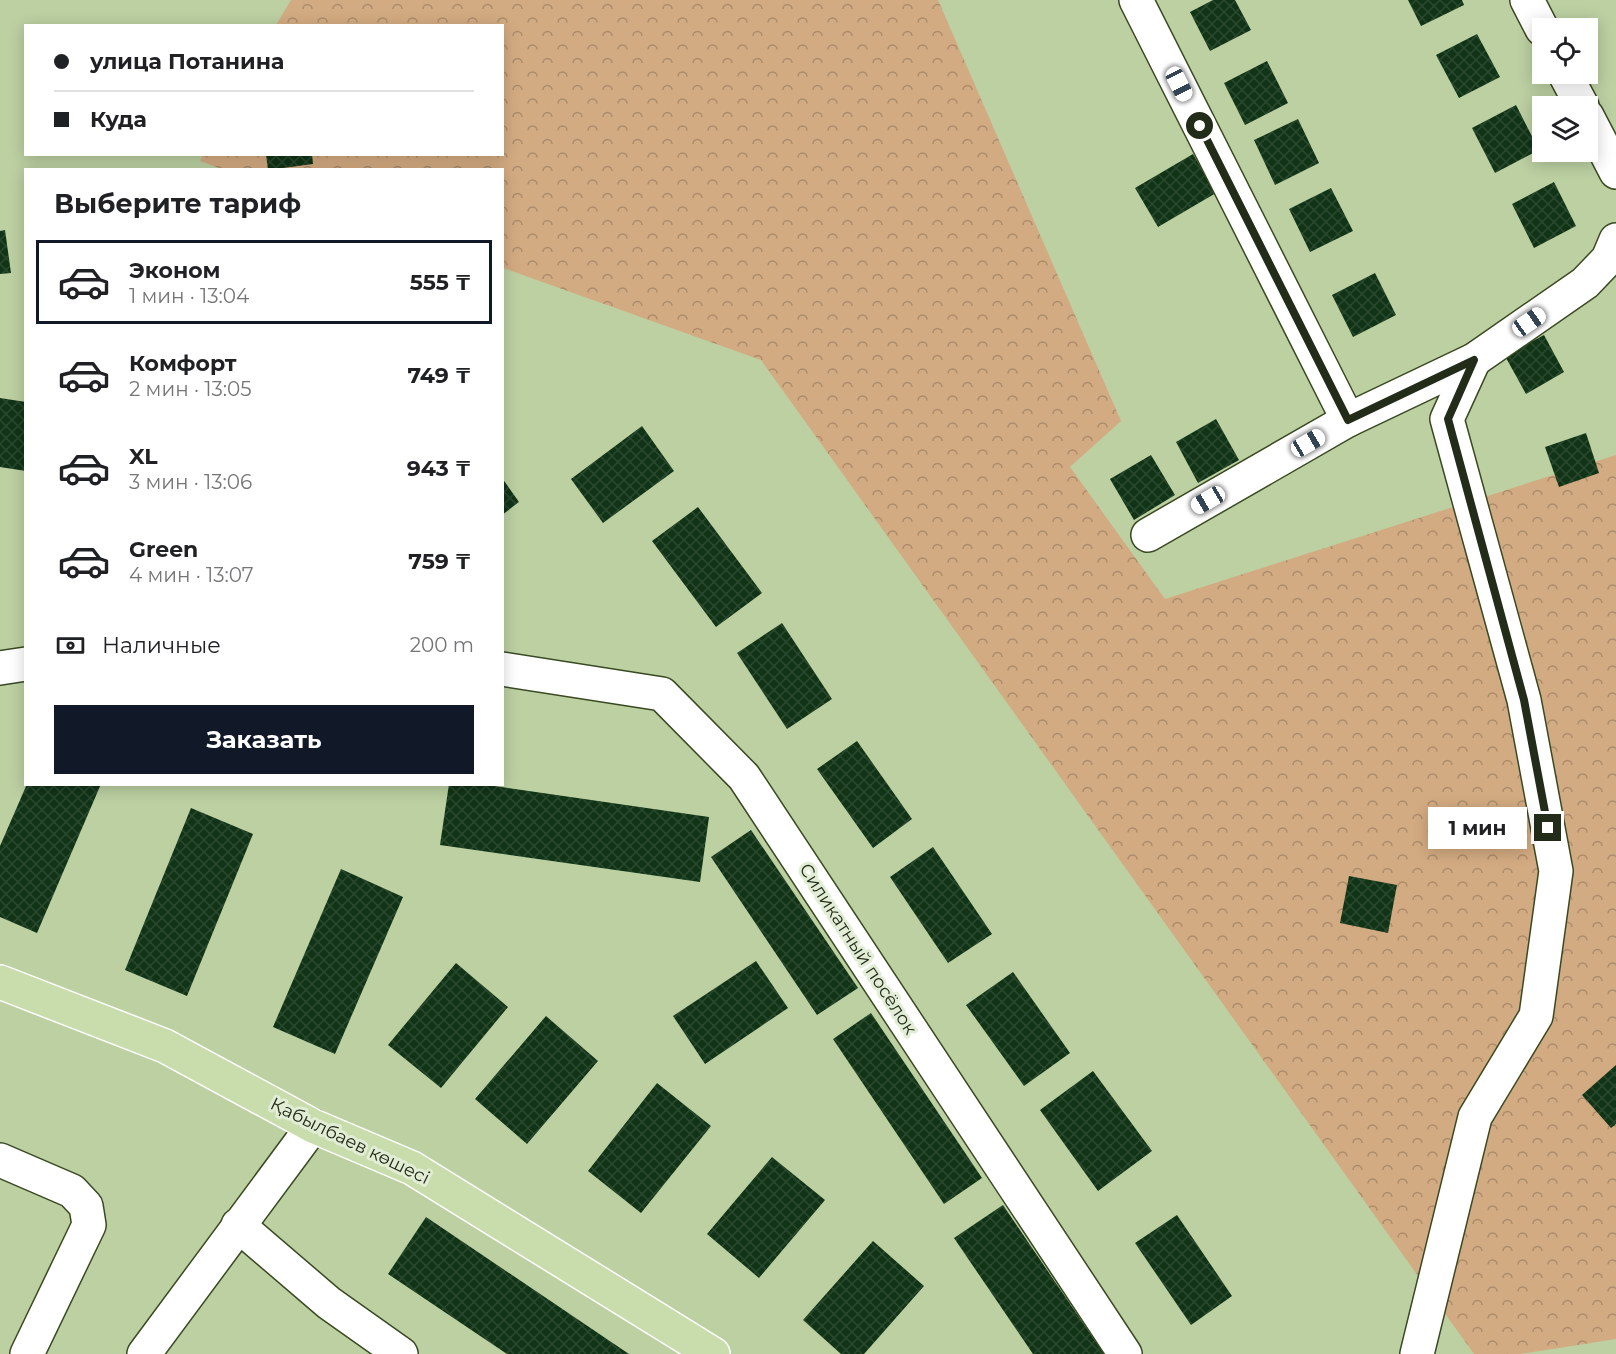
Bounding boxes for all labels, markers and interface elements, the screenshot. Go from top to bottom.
map controls [1532,18,1598,162]
button: locate [1532,18,1598,84]
text: улица Потанина [90,48,284,75]
car [1163,64,1195,104]
button: layers [1532,96,1598,162]
text: Куда [90,106,147,133]
route start [1186,112,1213,139]
text: Выберите тариф [54,187,301,220]
icon: car [57,255,111,309]
text: Эконом [129,257,220,284]
text: 555 ₸ [410,269,471,296]
text: 1 мин · 13:04 [129,284,249,308]
car [1509,304,1549,340]
icon: car [57,348,111,402]
text: Комфорт [129,350,237,377]
text: 749 ₸ [407,362,471,389]
text: 2 мин · 13:05 [129,377,251,401]
car [1288,426,1328,460]
icon: car [57,441,111,495]
text: XL [129,443,158,470]
text: 943 ₸ [407,455,471,482]
text: 3 мин · 13:06 [129,470,252,494]
car [1188,483,1228,517]
icon: car [57,534,111,588]
text: Green [129,536,198,563]
text: 759 ₸ [408,548,471,575]
text: 4 мин · 13:07 [129,563,254,587]
icon: cash [54,629,87,662]
text: Наличные [102,632,221,659]
text: 200 m [410,633,474,657]
button: Заказать [54,705,474,774]
callout: 1 мин [1428,807,1527,849]
route end [1534,814,1561,841]
text: 1 мин [1449,816,1506,840]
street label: Силикатный посёлок [794,859,922,1039]
street label: Қабылбаев көшесі [267,1093,433,1189]

